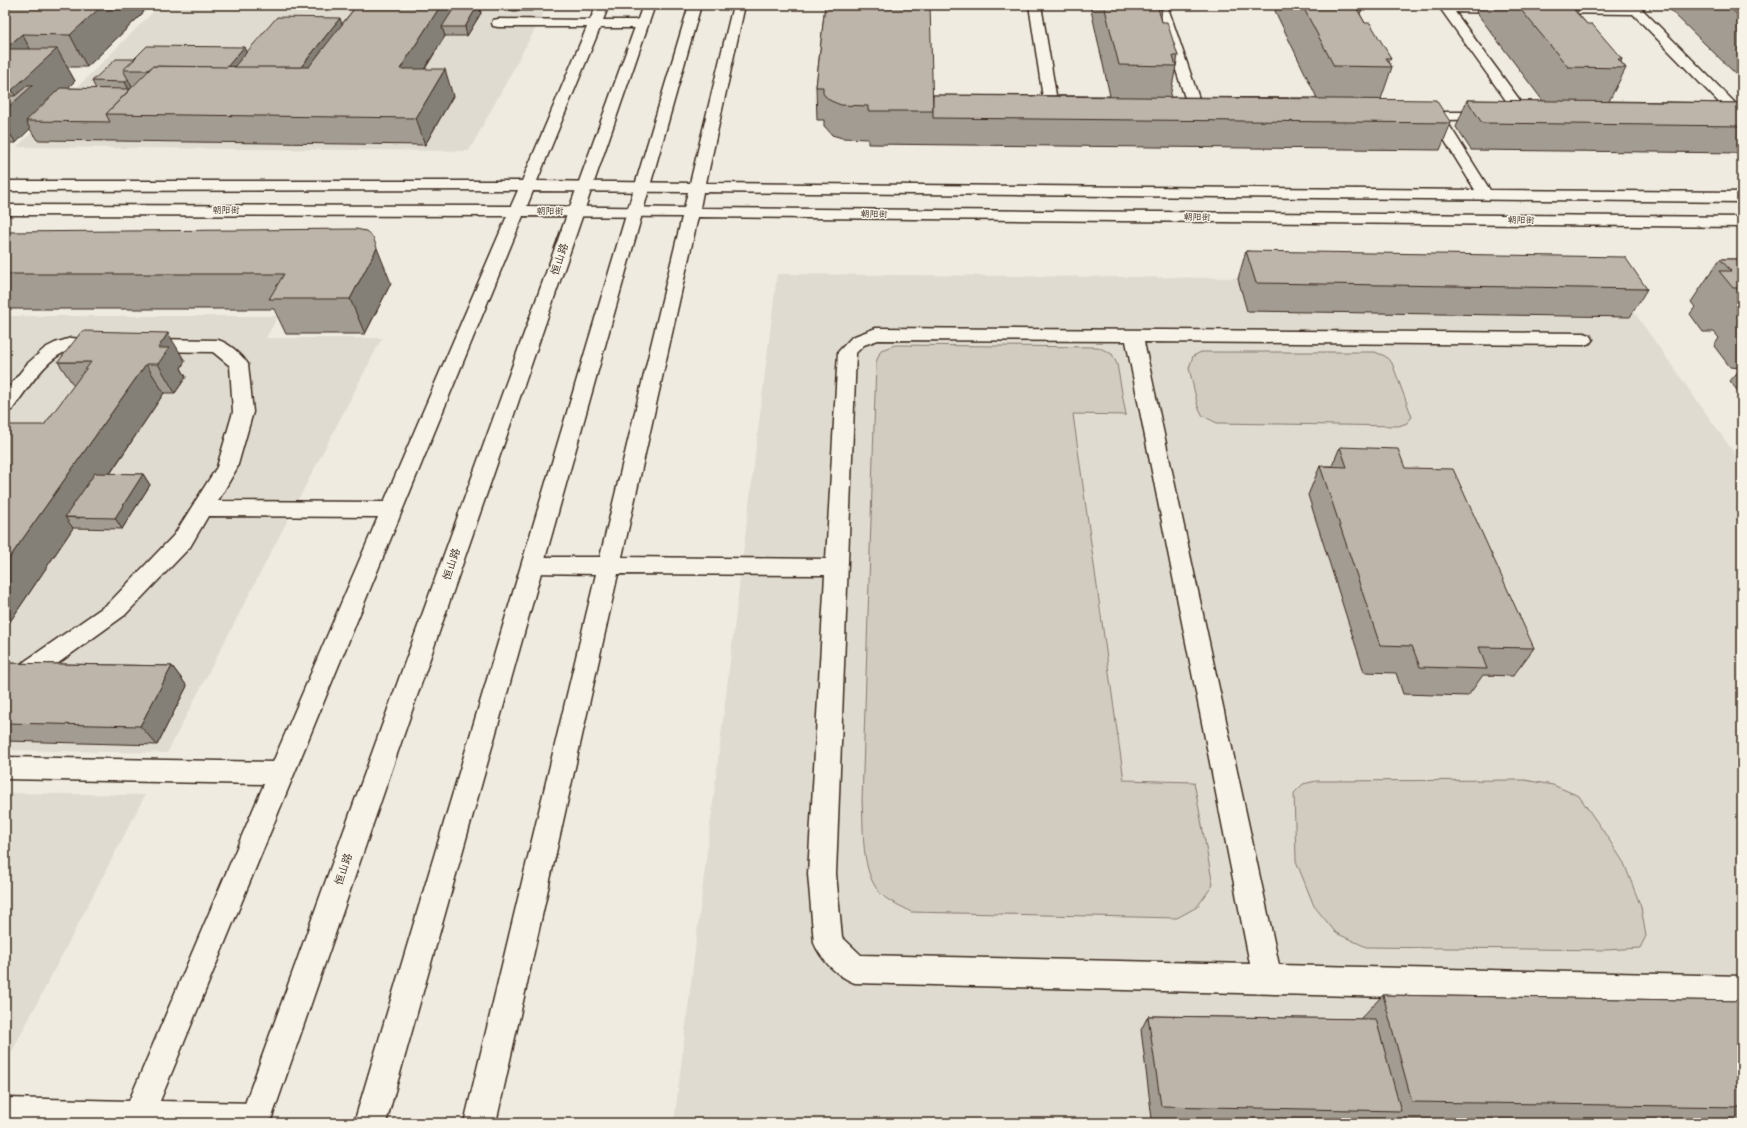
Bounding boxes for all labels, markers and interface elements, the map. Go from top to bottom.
street label: 朝阳街 [212,204,240,215]
street label: 朝阳街 [536,205,564,216]
street label: 朝阳街 [860,208,888,219]
street label: 朝阳街 [1183,211,1211,222]
street label: 朝阳街 [1507,214,1535,225]
street label: 恒山路 [547,241,571,277]
street label: 恒山路 [439,546,463,582]
street label: 恒山路 [331,851,355,887]

